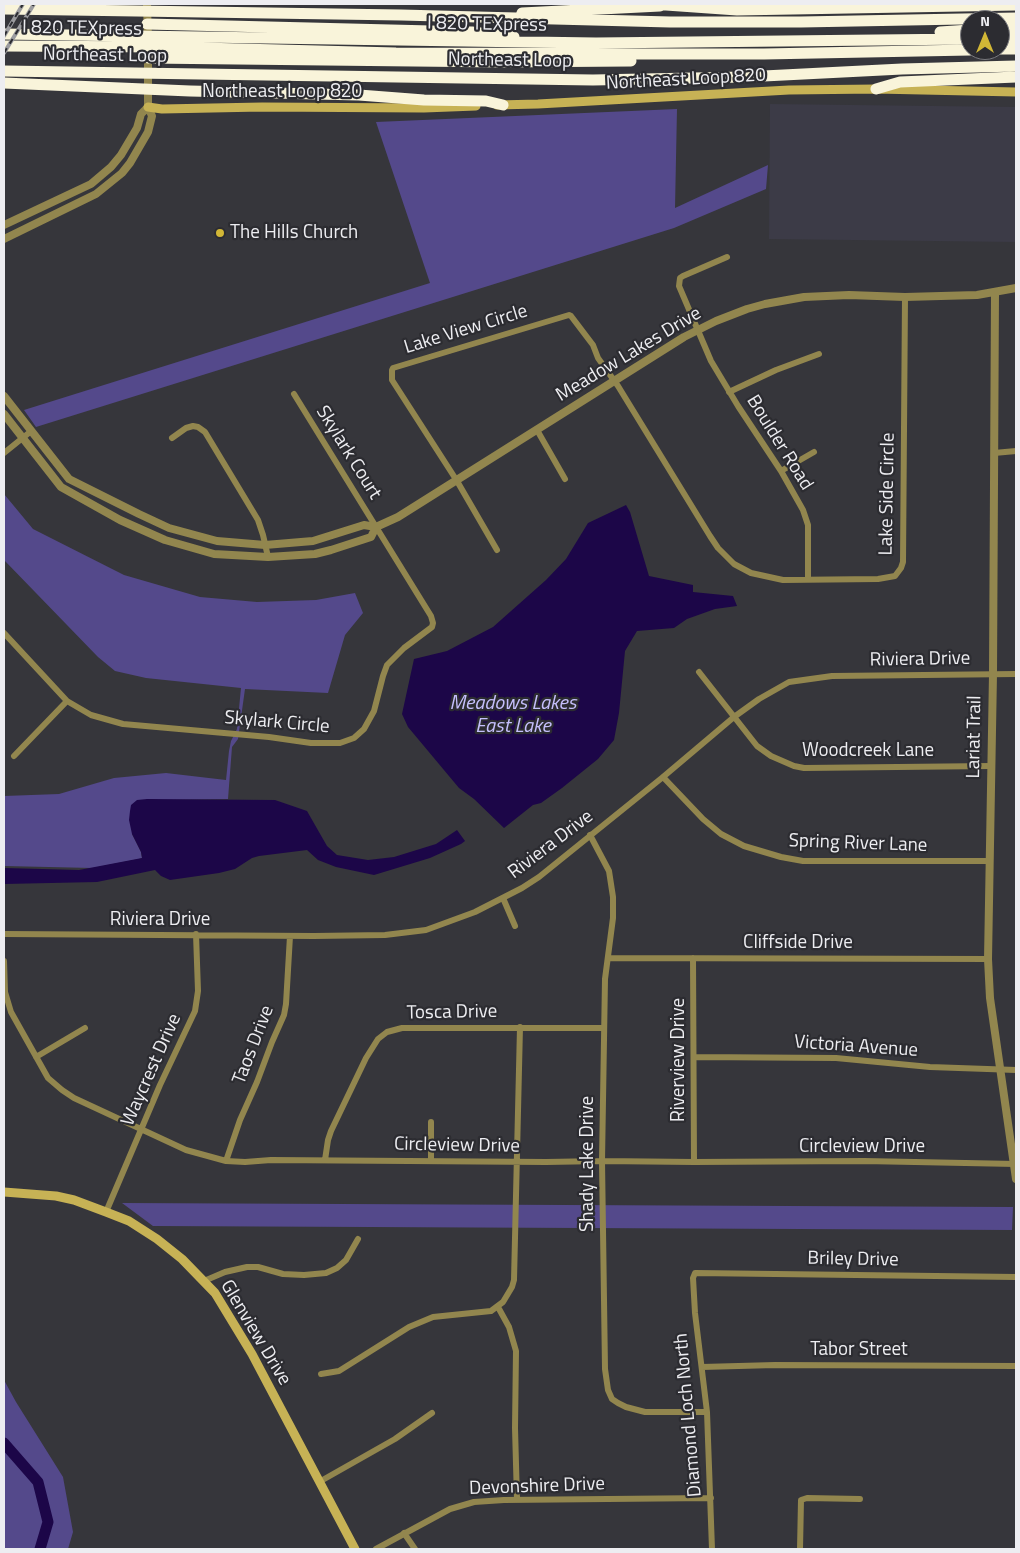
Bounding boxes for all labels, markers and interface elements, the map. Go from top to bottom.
north arrow [960,10,1010,60]
text: N [980,10,990,31]
street label: I 820 TEXpress [427,13,547,37]
street label: I 820 TEXpress [22,17,142,41]
street label: Northeast Loop [43,44,167,68]
street label: Northeast Loop [448,49,572,73]
street label: Northeast Loop 820 [605,64,767,96]
street label: Northeast Loop 820 [202,81,362,103]
place label: The Hills Church [230,222,358,244]
marker: The Hills Church [214,227,226,239]
street label: Lake View Circle [402,300,530,360]
street label: Meadow Lakes Drive [552,303,706,407]
street label: Boulder Road [741,391,817,495]
street label: Skylark Court [310,402,386,504]
street label: Lake Side Circle [876,432,900,556]
street label: Riviera Drive [870,648,970,672]
water label: Meadows Lakes East Lake [450,692,576,739]
street label: Lariat Trail [963,695,987,779]
street label: Skylark Circle [223,707,331,739]
street label: Woodcreek Lane [802,740,934,762]
street label: Riviera Drive [504,806,598,884]
street label: Spring River Lane [788,830,928,858]
street label: Riviera Drive [110,909,210,931]
street label: Cliffside Drive [743,932,853,954]
street label: Riverview Drive [668,998,690,1122]
street label: Tosca Drive [406,1001,498,1025]
street label: Taos Drive [229,1002,279,1088]
street label: Waycrest Drive [117,1010,187,1130]
street label: Victoria Avenue [793,1031,919,1063]
street label: Shady Lake Drive [577,1096,599,1232]
street label: Circleview Drive [394,1134,520,1158]
street label: Circleview Drive [799,1136,925,1158]
street label: Briley Drive [807,1248,899,1272]
street label: Glenview Drive [215,1276,295,1390]
street label: Diamond Loch North [670,1332,708,1498]
street label: Tabor Street [810,1339,908,1361]
street label: Devonshire Drive [469,1473,605,1501]

